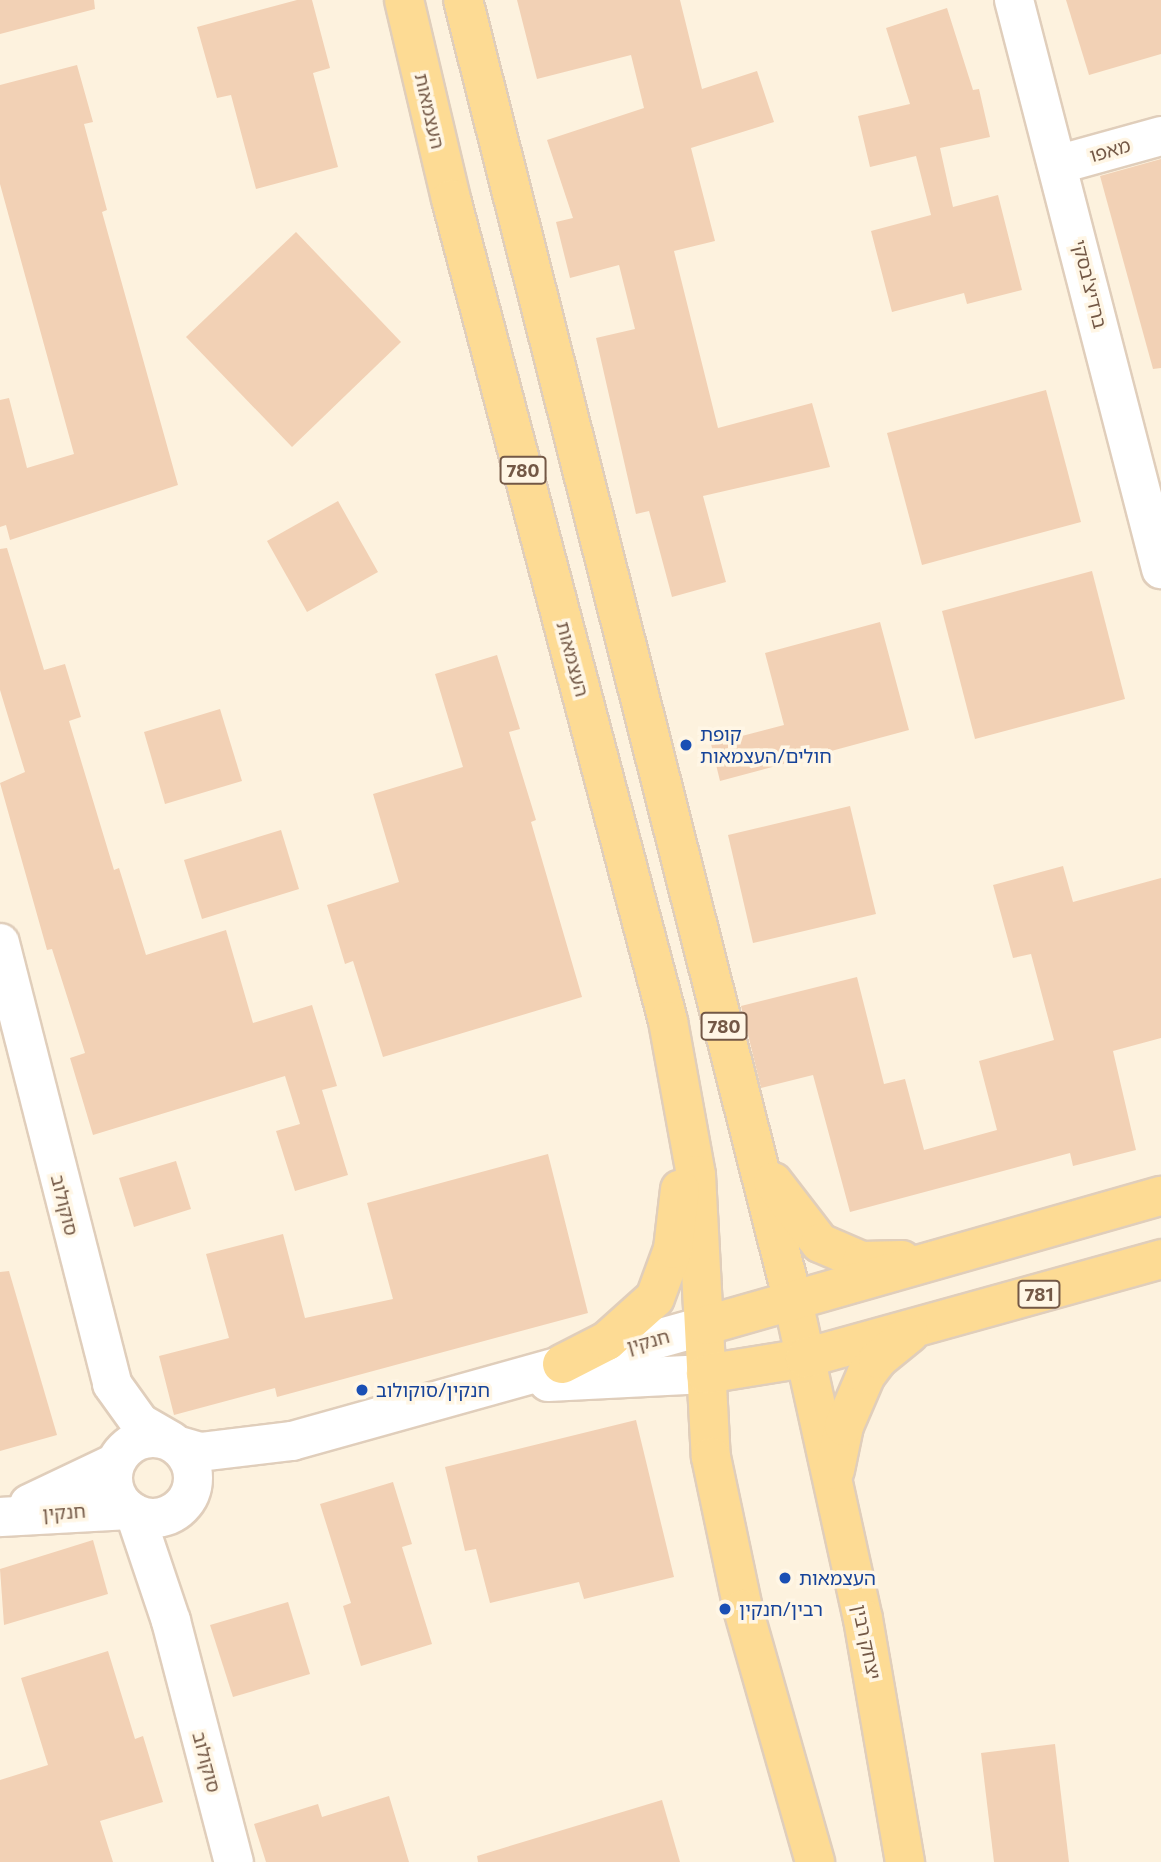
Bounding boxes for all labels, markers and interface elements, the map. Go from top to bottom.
street label: העצמאות [410,71,450,151]
street label: מאפו [1087,133,1133,167]
street label: ברדיצ'בסקי [1068,237,1112,331]
road number: 780 [498,456,548,484]
street label: העצמאות [552,619,594,699]
place label: קופת חולים/העצמאות [700,723,832,767]
marker: קופת חולים/העצמאות [678,737,694,753]
road number: 780 [700,1012,748,1041]
street label: סוקולוב [46,1172,84,1238]
road number: 781 [1016,1280,1062,1308]
street label: חנקין [624,1324,672,1358]
place label: חנקין/סוקולוב [376,1379,490,1401]
marker: חנקין/סוקולוב [354,1382,370,1398]
street label: חנקין [41,1499,87,1525]
place label: העצמאות [799,1567,876,1589]
marker: העצמאות [777,1570,793,1586]
place label: רבין/חנקין [739,1598,823,1620]
marker: רבין/חנקין [717,1601,733,1617]
street label: יצחק רבין [848,1602,886,1682]
street label: סוקולוב [188,1729,226,1795]

